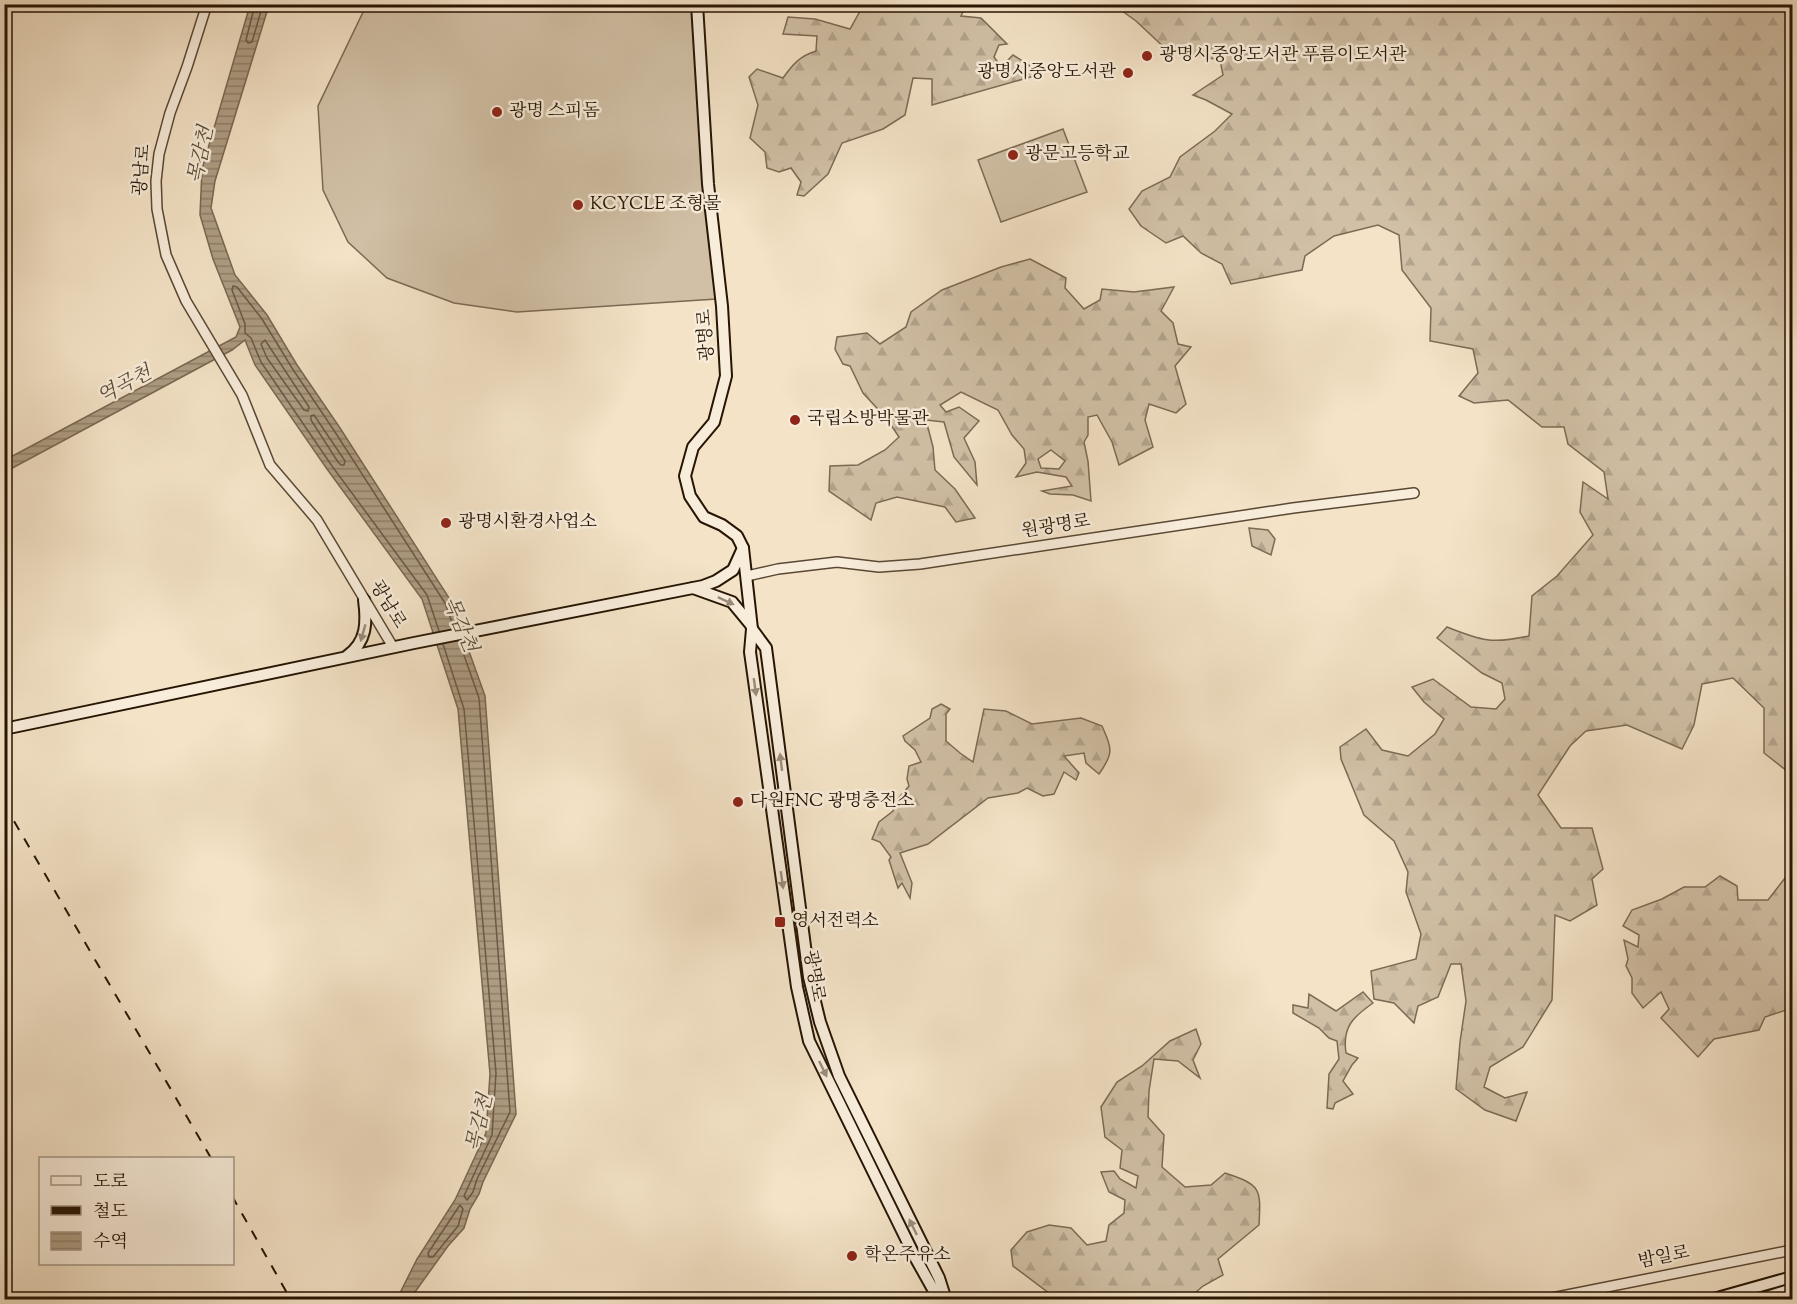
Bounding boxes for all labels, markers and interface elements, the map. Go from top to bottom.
place label: 광명시중앙도서관 푸름이도서관 [1159,43,1407,69]
marker: 광명시중앙도서관 푸름이도서관 [1140,49,1154,63]
place label: 광명시중앙도서관 [977,60,1117,86]
marker: 광명시중앙도서관 [1121,66,1135,80]
place label: 광명 스피돔 [509,99,600,125]
marker: 광명 스피돔 [490,105,504,119]
water label: 목감천 [182,122,223,186]
place label: 광문고등학교 [1025,142,1130,168]
street label: 광남로 [128,143,158,197]
marker: 광문고등학교 [1006,148,1020,162]
place label: KCYCLE 조형물 [590,192,722,218]
marker: KCYCLE 조형물 [571,198,585,212]
street label: 광명로 [692,308,722,362]
water label: 역곡천 [93,359,159,412]
place label: 국립소방박물관 [807,407,929,433]
marker: 국립소방박물관 [788,413,802,427]
street label: 원광명로 [1020,509,1092,545]
place label: 광명시환경사업소 [458,510,597,536]
marker: 광명시환경사업소 [439,516,453,530]
street label: 광남로 [362,576,412,634]
water label: 목감천 [434,593,484,659]
one-way arrow [717,595,735,605]
one-way arrow [358,624,367,642]
one-way arrow [750,677,759,696]
one-way arrow [777,752,786,771]
place label: 다원FNC 광명충전소 [750,789,914,815]
marker: 다원FNC 광명충전소 [731,795,745,809]
one-way arrow [778,870,787,889]
place label: 영서전력소 [792,909,879,935]
marker: 영서전력소 [773,915,787,929]
street label: 광명로 [796,948,830,1004]
one-way arrow [818,1061,827,1078]
water label: 목감천 [460,1090,502,1155]
legend [39,1157,234,1265]
text: 도로 [93,1170,128,1196]
text: 철도 [93,1200,128,1226]
one-way arrow [909,1219,918,1236]
text: 수역 [93,1230,128,1256]
street label: 밤일로 [1636,1240,1692,1276]
place label: 학온주유소 [864,1243,951,1269]
marker: 학온주유소 [845,1249,859,1263]

